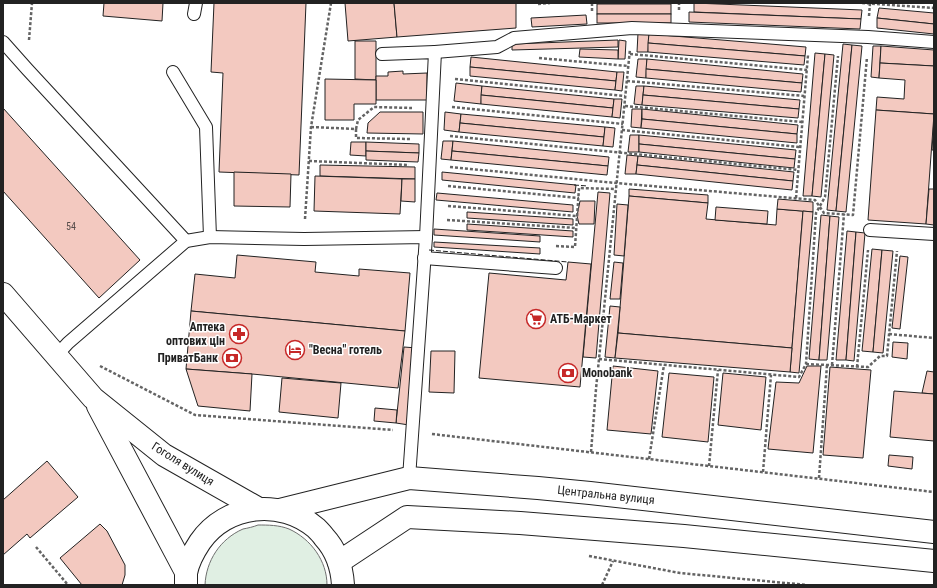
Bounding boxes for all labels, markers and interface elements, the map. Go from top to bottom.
house number: 54 [66,221,76,232]
supermarket icon: АТБ-Маркет [525,308,547,330]
place label: АТБ-Маркет [550,312,612,326]
place label: Аптека оптових цін [166,320,225,348]
pharmacy icon: Аптека оптових цін [228,323,250,345]
hotel icon: "Весна" готель [284,339,306,361]
place label: "Весна" готель [309,343,382,357]
bank icon: ПриватБанк [221,347,243,369]
place label: ПриватБанк [157,351,218,365]
bank icon: Monobank [557,362,579,384]
place label: Monobank [582,366,632,380]
street label: Гоголя вулиця [149,439,217,489]
street label: Центральна вулиця [557,483,655,507]

